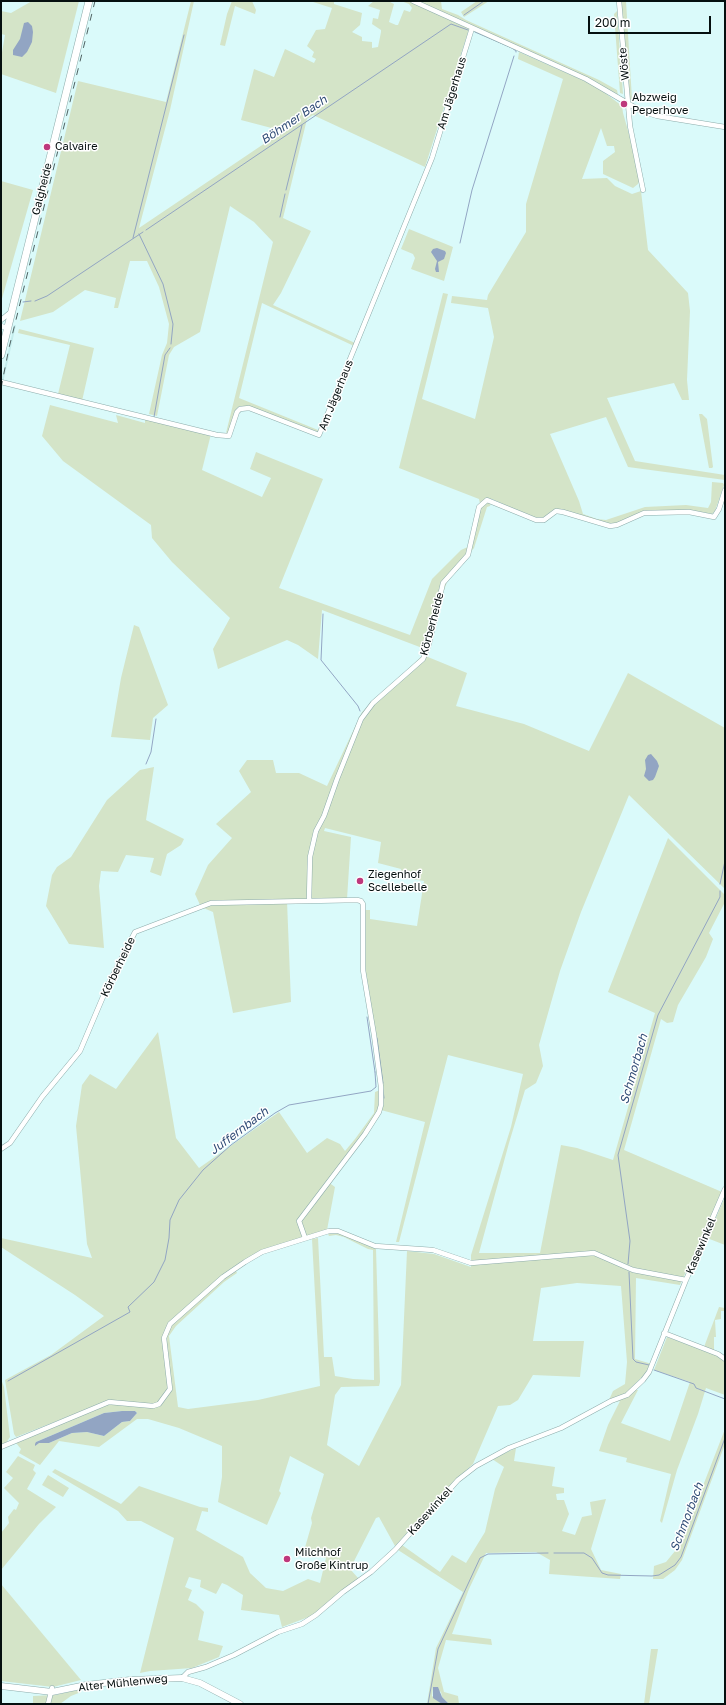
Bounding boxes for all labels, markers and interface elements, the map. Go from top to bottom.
scale bar [590,8,713,34]
text: 200 m [595,15,630,30]
street label: Wöste [616,47,632,81]
street label: Am Jägerhaus [435,55,469,131]
place label: Abzweig Peperhove [632,91,688,117]
water label: Böhmer Bach [258,93,330,147]
marker: Abzweig Peperhove [619,99,629,109]
place label: Calvaire [55,140,98,154]
marker: Calvaire [42,142,52,152]
street label: Galgheide [29,162,55,216]
street label: Am Jägerhaus [316,358,356,432]
street label: Körberheide [417,591,447,657]
place label: Ziegenhof Scellebelle [368,868,427,894]
marker: Ziegenhof Scellebelle [355,876,365,886]
street label: Körberheide [98,935,138,999]
water label: Schmorbach [617,1032,651,1106]
water label: Juffernbach [207,1104,271,1158]
street label: Kasewinkel [683,1216,719,1276]
water label: Schmorbach [667,1481,707,1553]
street label: Kasewinkel [405,1484,455,1538]
place label: Milchhof Große Kintrup [295,1546,368,1572]
marker: Milchhof Große Kintrup [282,1554,292,1564]
street label: Alter Mühlenweg [78,1672,168,1694]

